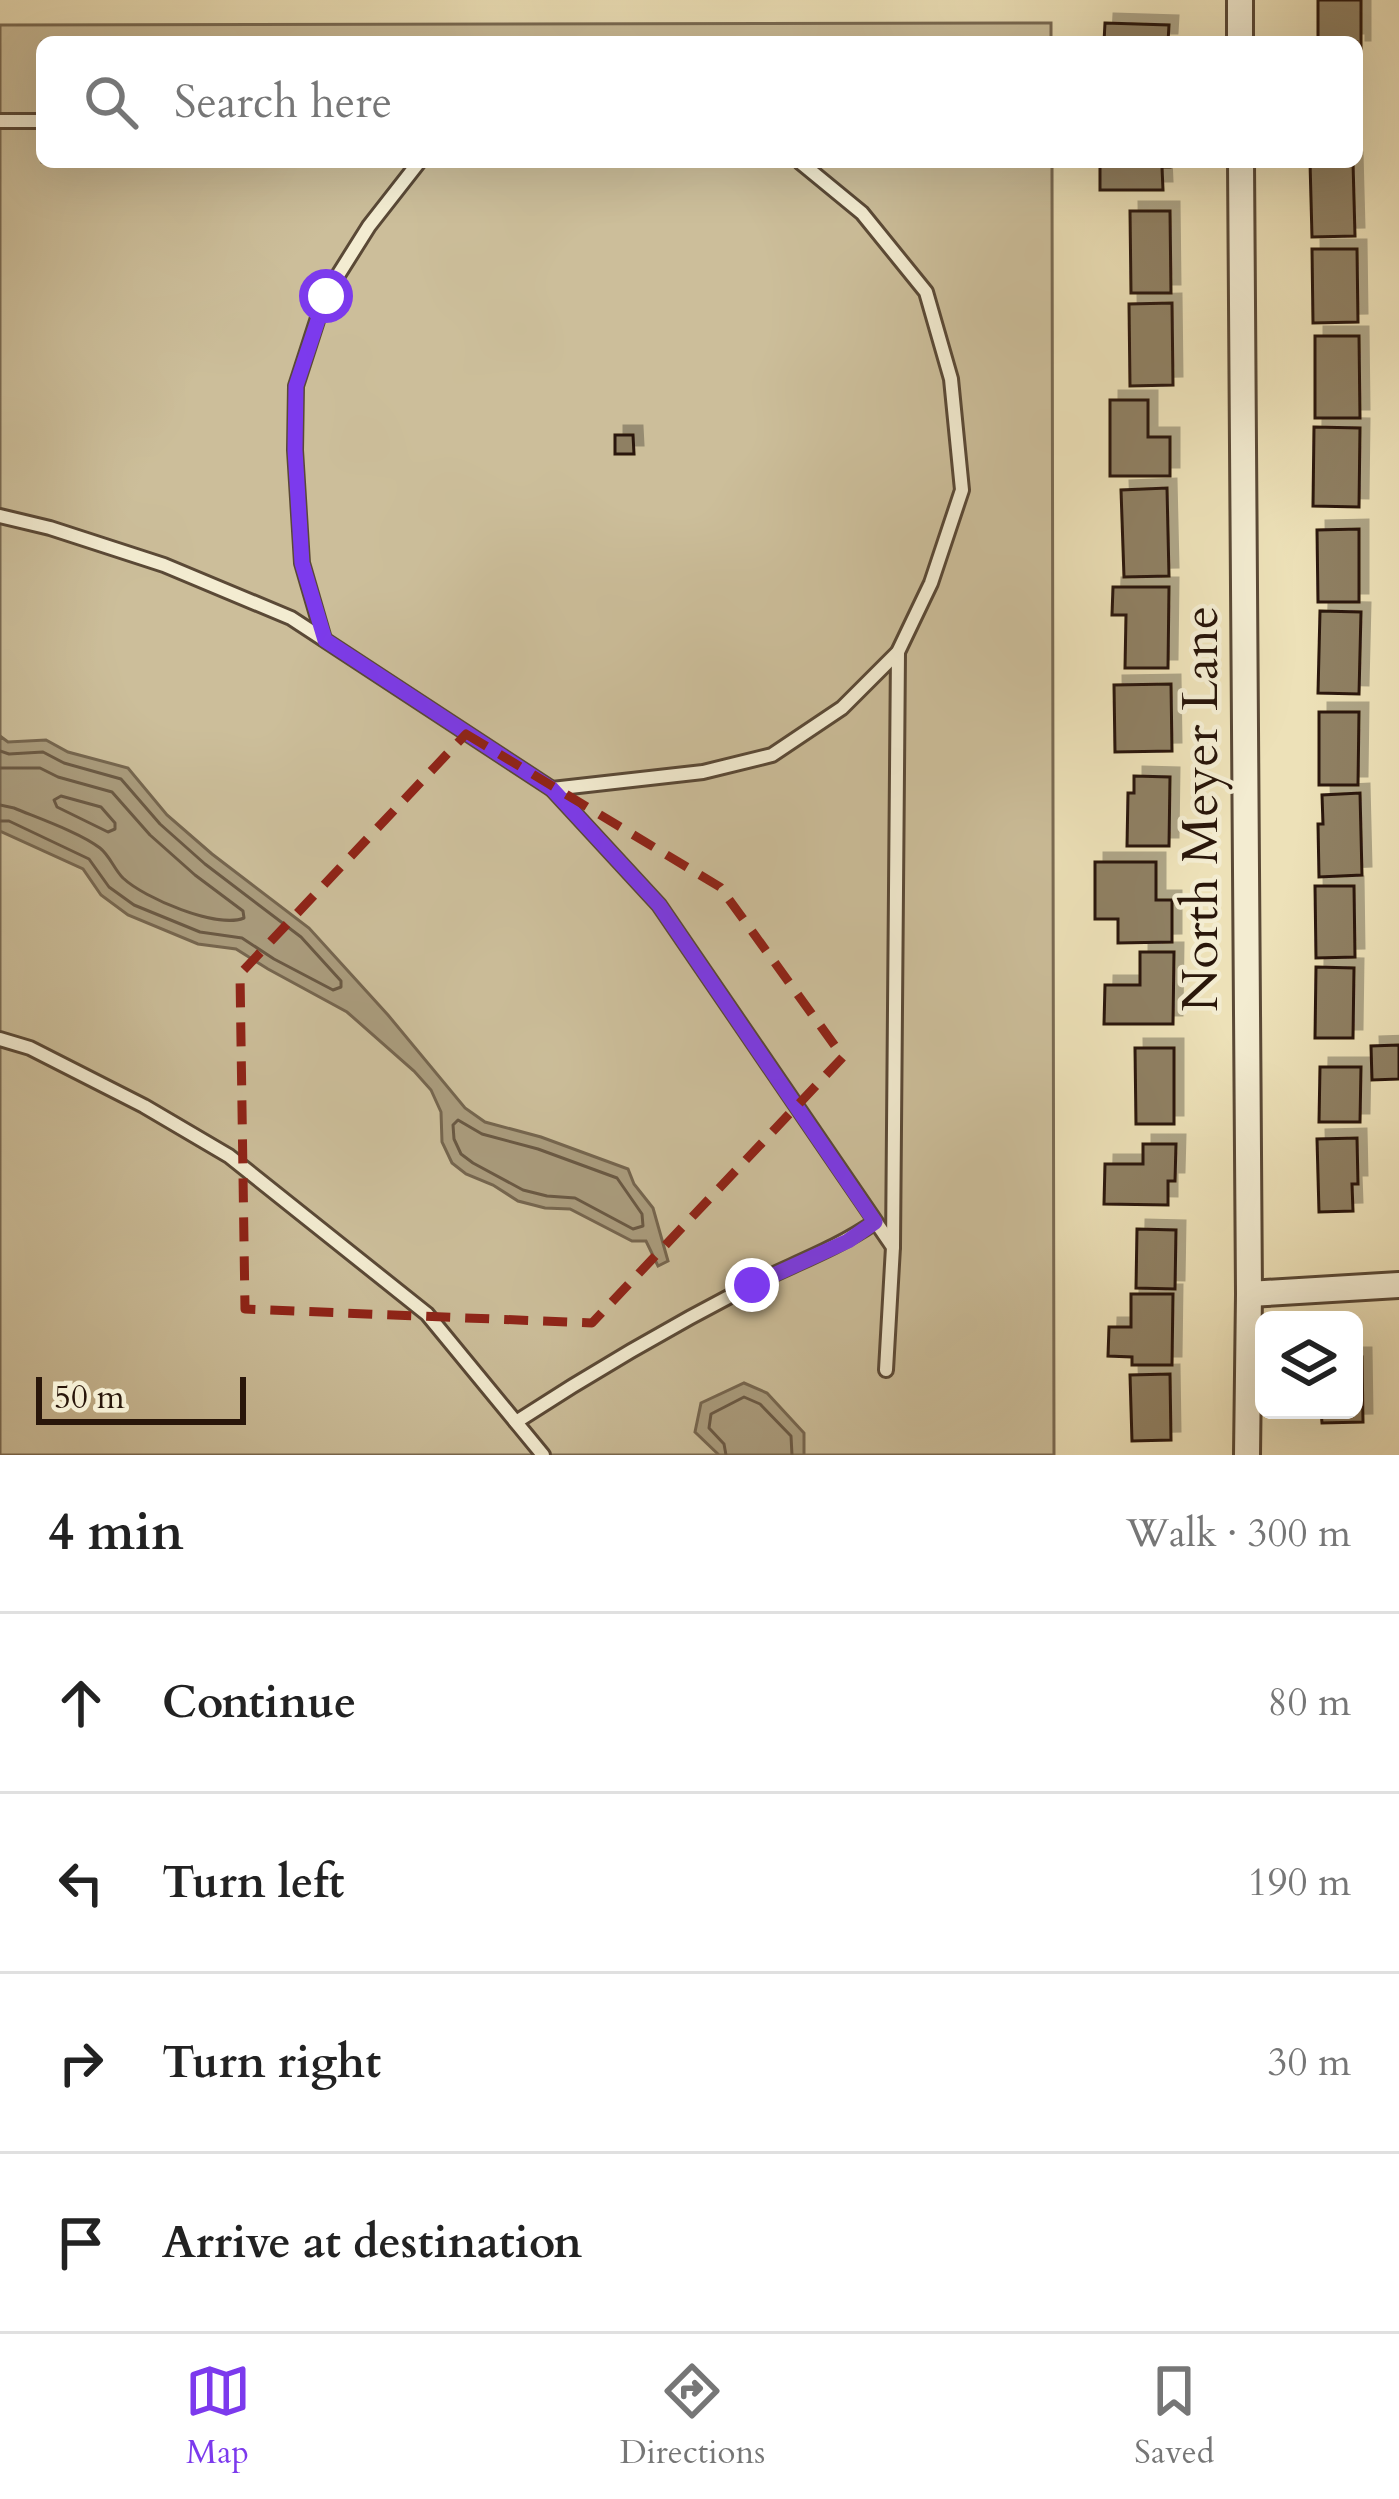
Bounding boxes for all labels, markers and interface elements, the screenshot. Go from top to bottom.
search box [36,36,1363,168]
icon: search [78,69,144,135]
text: Search here [174,72,392,133]
route start [299,269,353,323]
street label: North Meyer Lane [1166,606,1236,1012]
route end [725,1258,779,1312]
map controls [1255,1311,1363,1419]
button: layers [1255,1311,1363,1419]
scale bar [36,1371,246,1424]
text: 50 m [54,1375,125,1420]
text: 4 min [48,1498,184,1568]
text: Walk · 300 m [1126,1507,1351,1560]
icon: ahead [48,1670,114,1736]
text: Continue [162,1672,356,1733]
text: 80 m [1268,1676,1351,1729]
icon: left [48,1850,114,1916]
text: Turn left [162,1852,344,1913]
text: 190 m [1248,1856,1351,1909]
icon: right [48,2030,114,2096]
text: Turn right [162,2032,381,2093]
text: 30 m [1268,2036,1351,2089]
icon: arrive [48,2210,114,2276]
text: Arrive at destination [162,2212,582,2273]
tab: Map [185,2358,251,2475]
tab: Directions [620,2358,765,2475]
tab: Saved [1134,2358,1214,2475]

